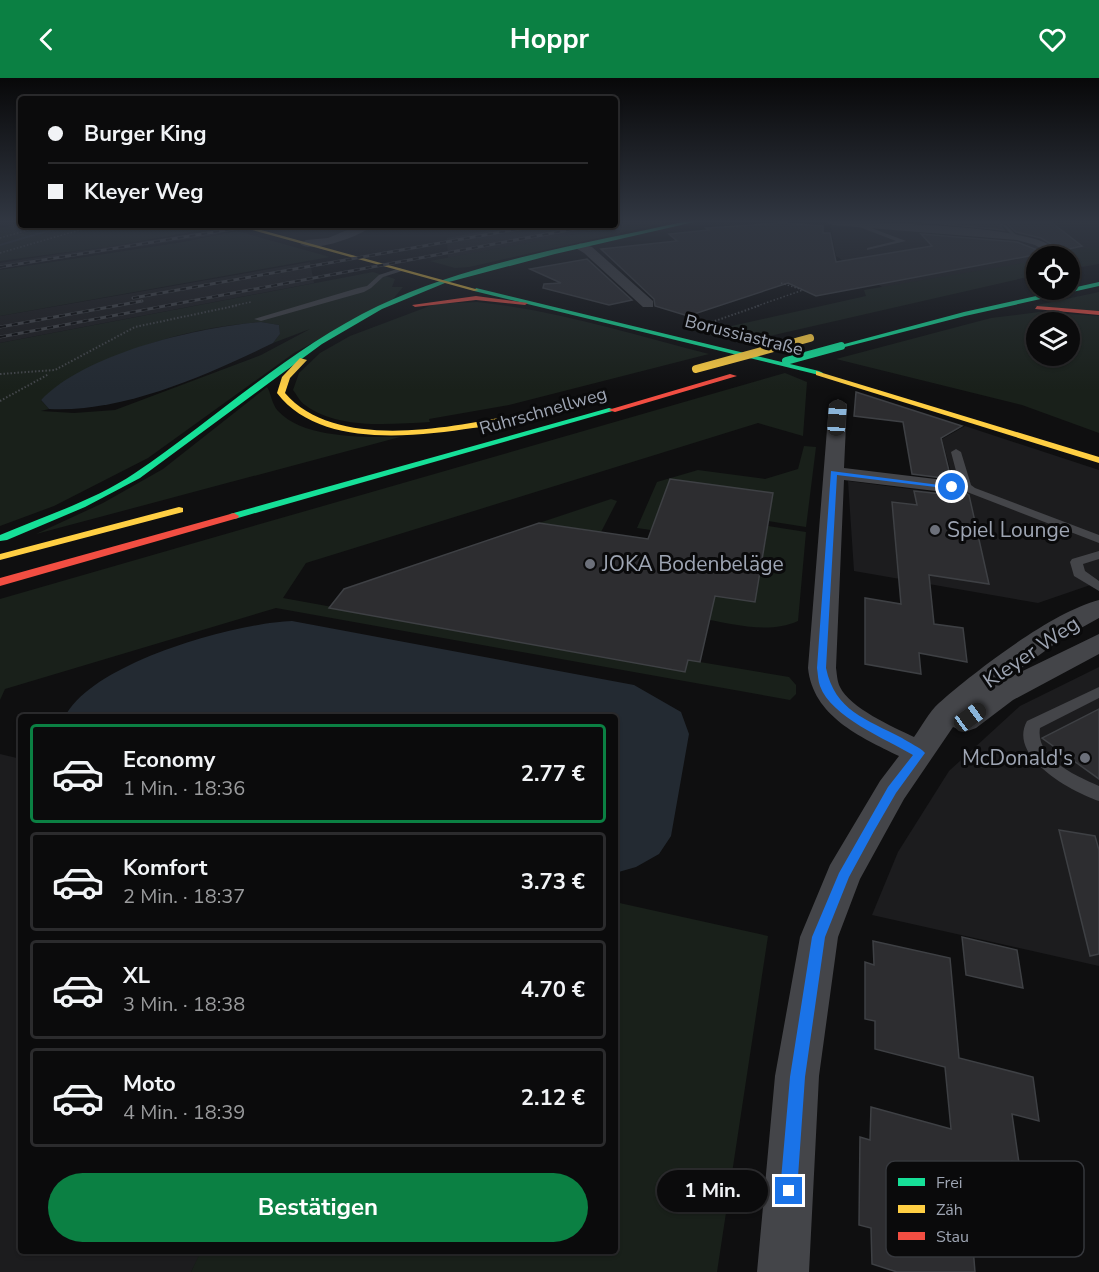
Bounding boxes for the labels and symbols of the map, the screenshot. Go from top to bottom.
street label: Borussiastraße [682,309,806,361]
street label: Ruhrschnellweg [477,381,609,441]
car [827,399,847,437]
route start [938,473,965,500]
place label: Spiel Lounge [947,516,1070,544]
marker: Spiel Lounge [928,523,942,537]
place label: JOKA Bodenbeläge [601,550,784,578]
marker: JOKA Bodenbeläge [583,557,597,571]
street label: Kleyer Weg [977,610,1085,694]
car [950,699,990,735]
place label: McDonald's [962,744,1073,772]
marker: McDonald's [1078,751,1092,765]
legend [886,1161,1084,1257]
callout: 1 Min. [657,1170,768,1212]
text: Frei [936,1172,962,1194]
route end [775,1177,802,1204]
text: Zäh [936,1199,963,1221]
text: Stau [936,1226,969,1248]

